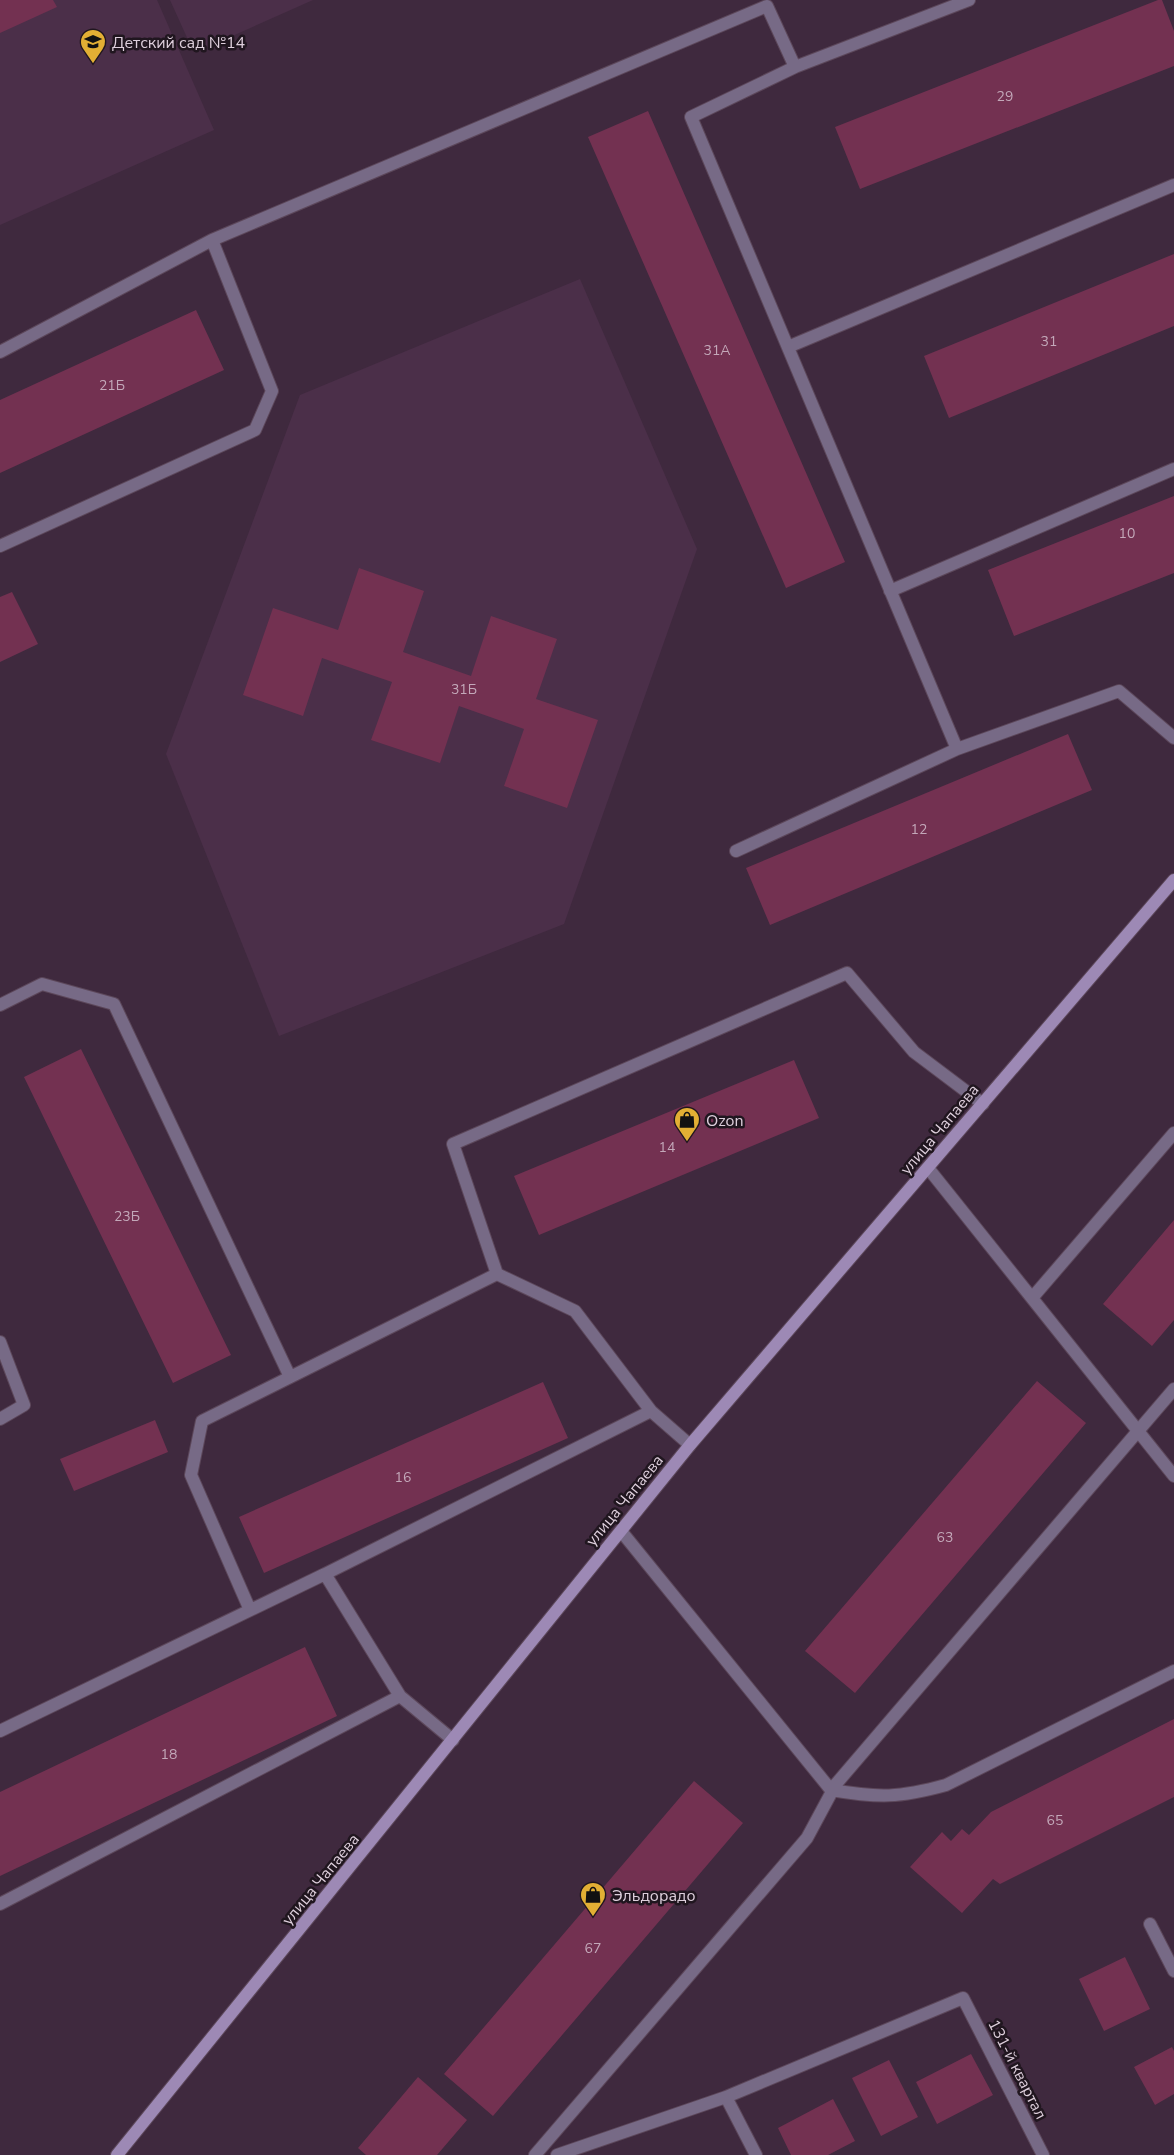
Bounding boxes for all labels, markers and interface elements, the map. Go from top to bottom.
school or university icon: Детский сад №14 [78,27,108,65]
place label: Детский сад №14 [112,32,246,54]
house number: 29 [997,87,1013,106]
house number: 31 [1041,332,1057,351]
house number: 31А [703,341,731,360]
house number: 21Б [99,376,125,395]
house number: 10 [1119,524,1135,543]
house number: 31Б [451,680,477,699]
house number: 12 [911,820,927,839]
street label: улица Чапаева [895,1080,984,1180]
shop icon: Ozon [672,1105,702,1143]
place label: Ozon [706,1110,744,1132]
house number: 14 [659,1138,675,1157]
house number: 23Б [114,1207,140,1226]
street label: улица Чапаева [581,1450,669,1551]
house number: 16 [395,1468,411,1487]
house number: 63 [937,1528,953,1547]
house number: 18 [161,1745,177,1764]
house number: 65 [1047,1811,1063,1830]
street label: улица Чапаева [277,1829,365,1930]
shop icon: Эльдорадо [578,1880,608,1918]
place label: Эльдорадо [612,1885,696,1907]
house number: 67 [585,1939,601,1958]
street label: 131-й квартал [983,2016,1052,2123]

